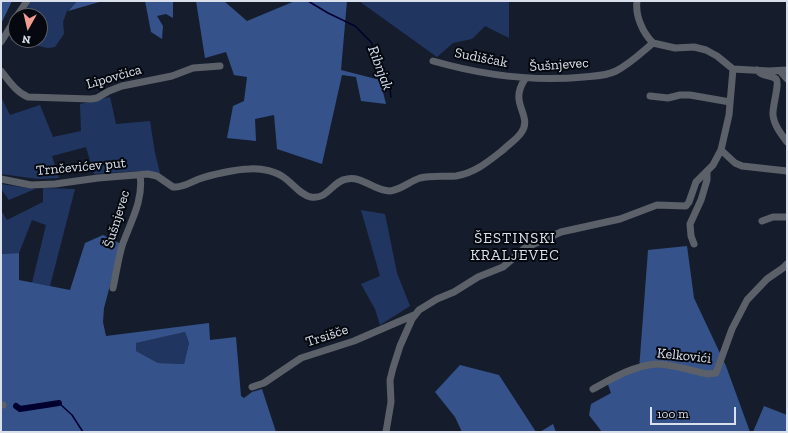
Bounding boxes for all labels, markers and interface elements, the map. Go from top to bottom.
north arrow [8,8,48,48]
text: N [21,32,31,46]
water label: Ribnjak [363,43,397,93]
street label: Sudiščak [453,45,509,71]
street label: Šušnjevec [529,55,589,75]
street label: Lipovčica [84,61,144,93]
street label: Trnčevićev put [35,155,127,179]
street label: Šušnjevec [100,188,134,250]
district label: ŠESTINSKI KRALJEVEC [470,230,560,265]
street label: Trsišče [304,321,350,351]
street label: Kelkovići [656,345,712,367]
scale bar [652,399,738,425]
text: 100 m [657,407,689,421]

